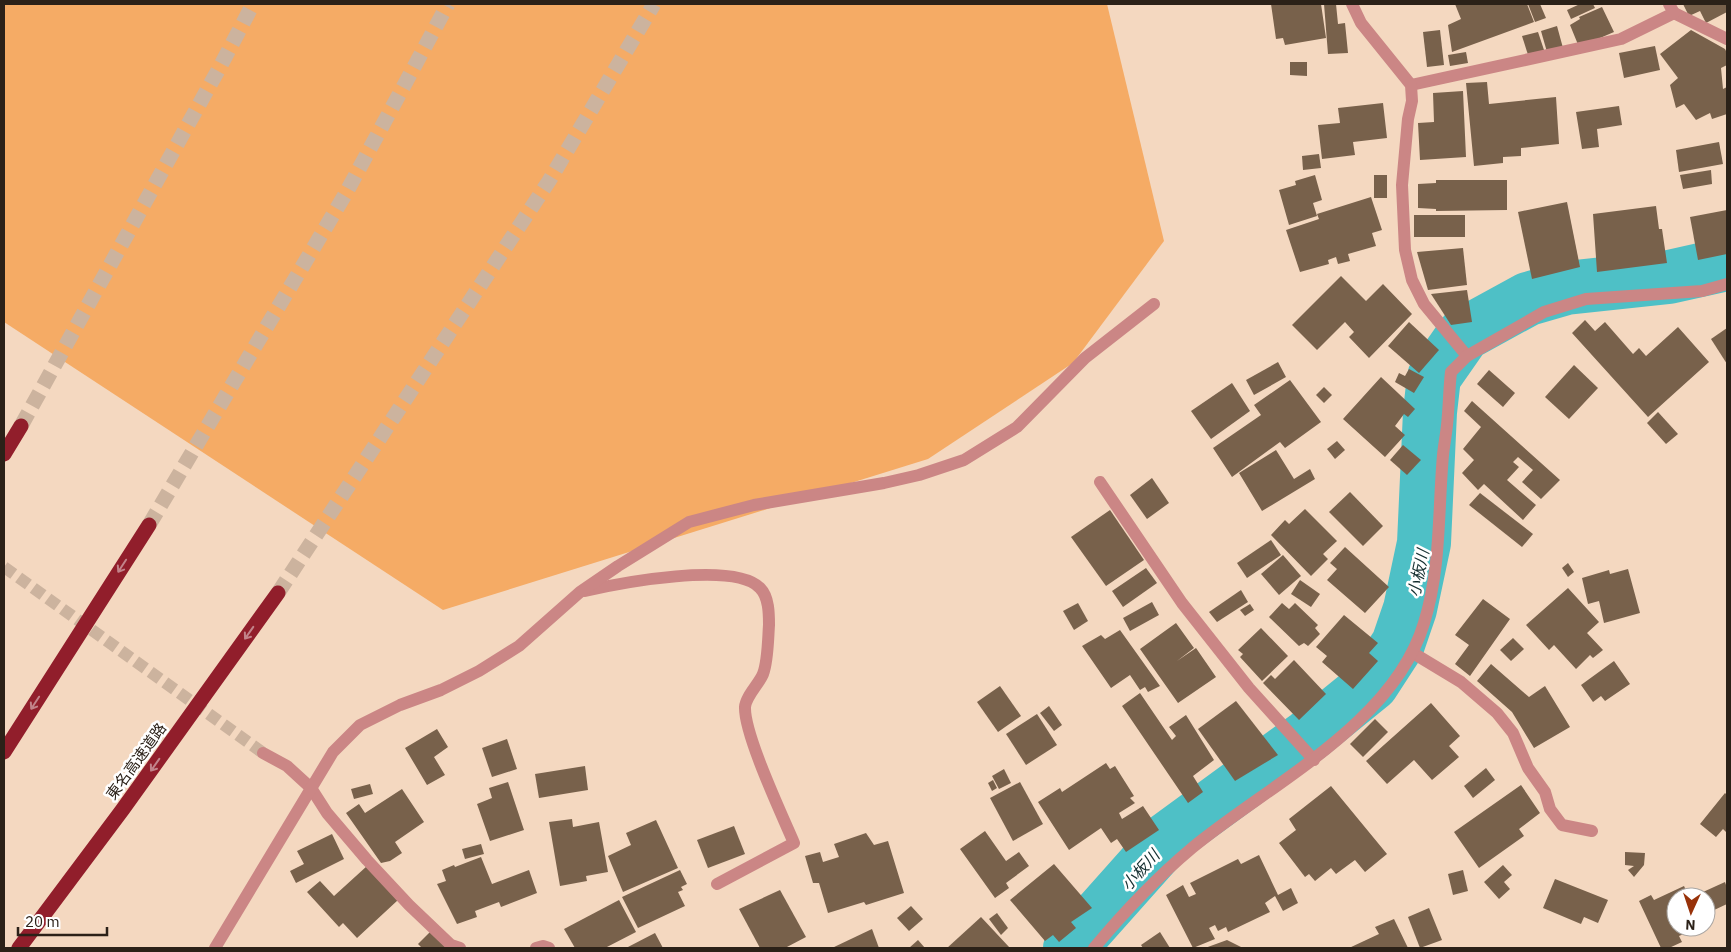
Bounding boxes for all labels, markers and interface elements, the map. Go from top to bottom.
water label: 小板川 [1403,545,1433,599]
one-way arrow [117,559,127,573]
one-way arrow [244,625,254,639]
one-way arrow [30,696,40,710]
street label: 東名高速道路 [102,719,170,803]
one-way arrow [150,758,160,772]
water label: 小板川 [1117,844,1165,895]
north arrow [1666,887,1716,937]
scale bar [18,904,106,936]
text: 20 m [25,912,60,931]
text: N [1685,916,1696,934]

